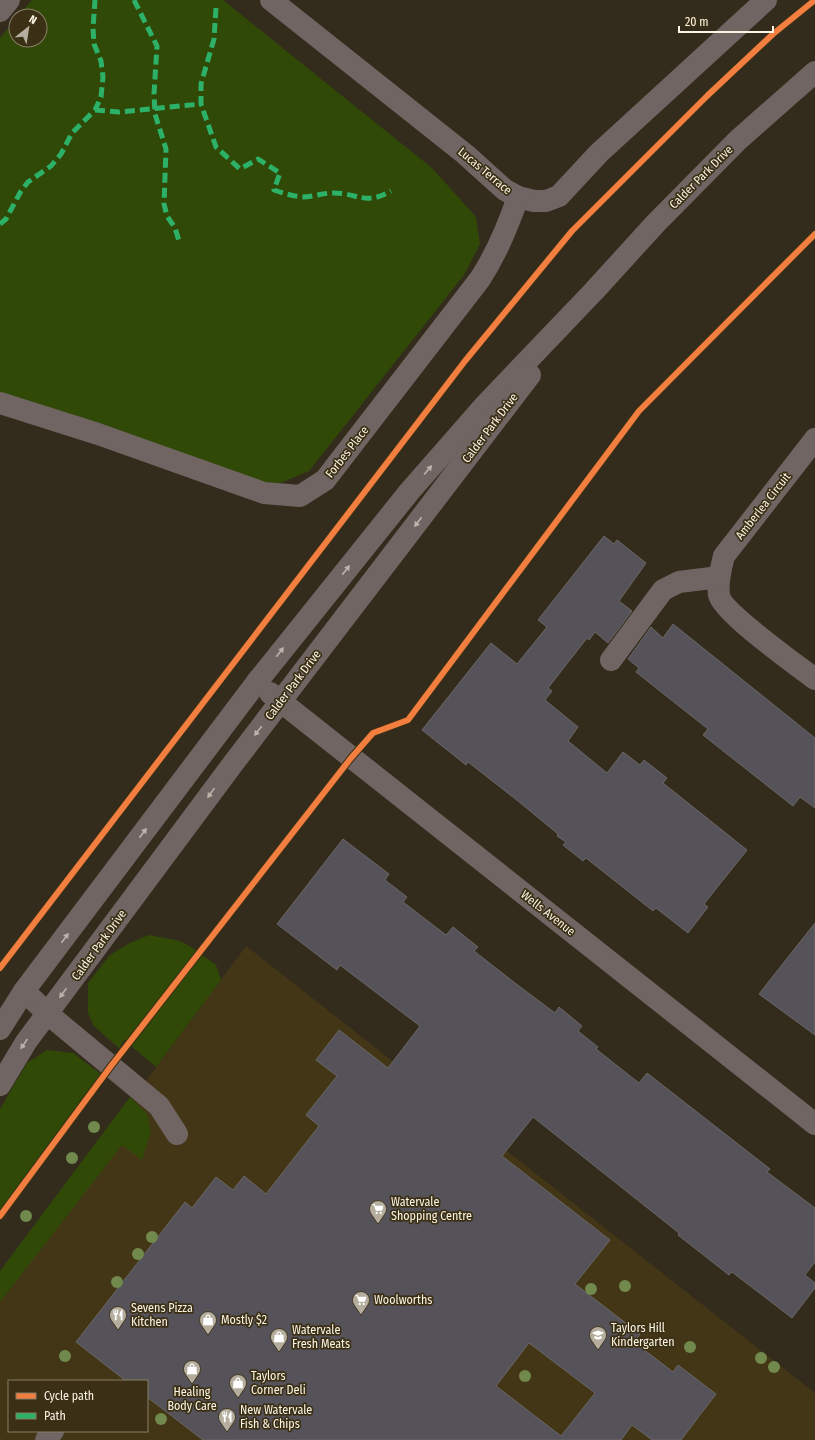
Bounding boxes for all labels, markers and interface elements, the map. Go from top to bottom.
north arrow [8,8,48,48]
scale bar [679,8,773,34]
text: N [27,12,39,27]
text: 20 m [685,15,709,29]
street label: Calder Park Drive [666,142,736,212]
street label: Lucas Terrace [455,145,515,198]
street label: Calder Park Drive [459,390,521,466]
street label: Forbes Place [323,423,372,481]
one-way arrow [424,464,433,475]
street label: Amberlea Circuit [733,470,793,542]
one-way arrow [413,517,422,528]
one-way arrow [341,564,350,575]
one-way arrow [276,646,284,657]
street label: Calder Park Drive [262,647,324,723]
one-way arrow [254,726,262,737]
one-way arrow [207,787,216,798]
one-way arrow [139,828,147,839]
street label: Wells Avenue [518,887,578,939]
street label: Calder Park Drive [69,907,129,983]
one-way arrow [61,933,69,944]
one-way arrow [60,988,68,998]
one-way arrow [21,1039,28,1050]
place label: Watervale Shopping Centre [391,1195,472,1223]
supermarket icon: Watervale Shopping Centre [368,1199,388,1224]
supermarket icon: Woolworths [351,1290,371,1315]
place label: Woolworths [374,1293,432,1307]
place label: Sevens Pizza Kitchen [131,1301,193,1329]
restaurant icon: Sevens Pizza Kitchen [108,1305,128,1330]
shop icon: Mostly $2 [198,1310,218,1335]
place label: Mostly $2 [221,1313,267,1327]
place label: Taylors Hill Kindergarten [611,1321,675,1349]
place label: Watervale Fresh Meats [292,1323,350,1351]
school or university icon: Taylors Hill Kindergarten [588,1325,608,1350]
shop icon: Watervale Fresh Meats [269,1327,289,1352]
shop icon: Healing Body Care [182,1359,202,1384]
place label: Taylors Corner Deli [251,1369,306,1397]
shop icon: Taylors Corner Deli [228,1373,248,1398]
legend [8,1380,148,1432]
place label: Healing Body Care [167,1385,217,1413]
text: Cycle path [44,1389,94,1403]
place label: New Watervale Fish & Chips [240,1403,312,1431]
restaurant icon: New Watervale Fish & Chips [217,1407,237,1432]
text: Path [44,1409,66,1423]

